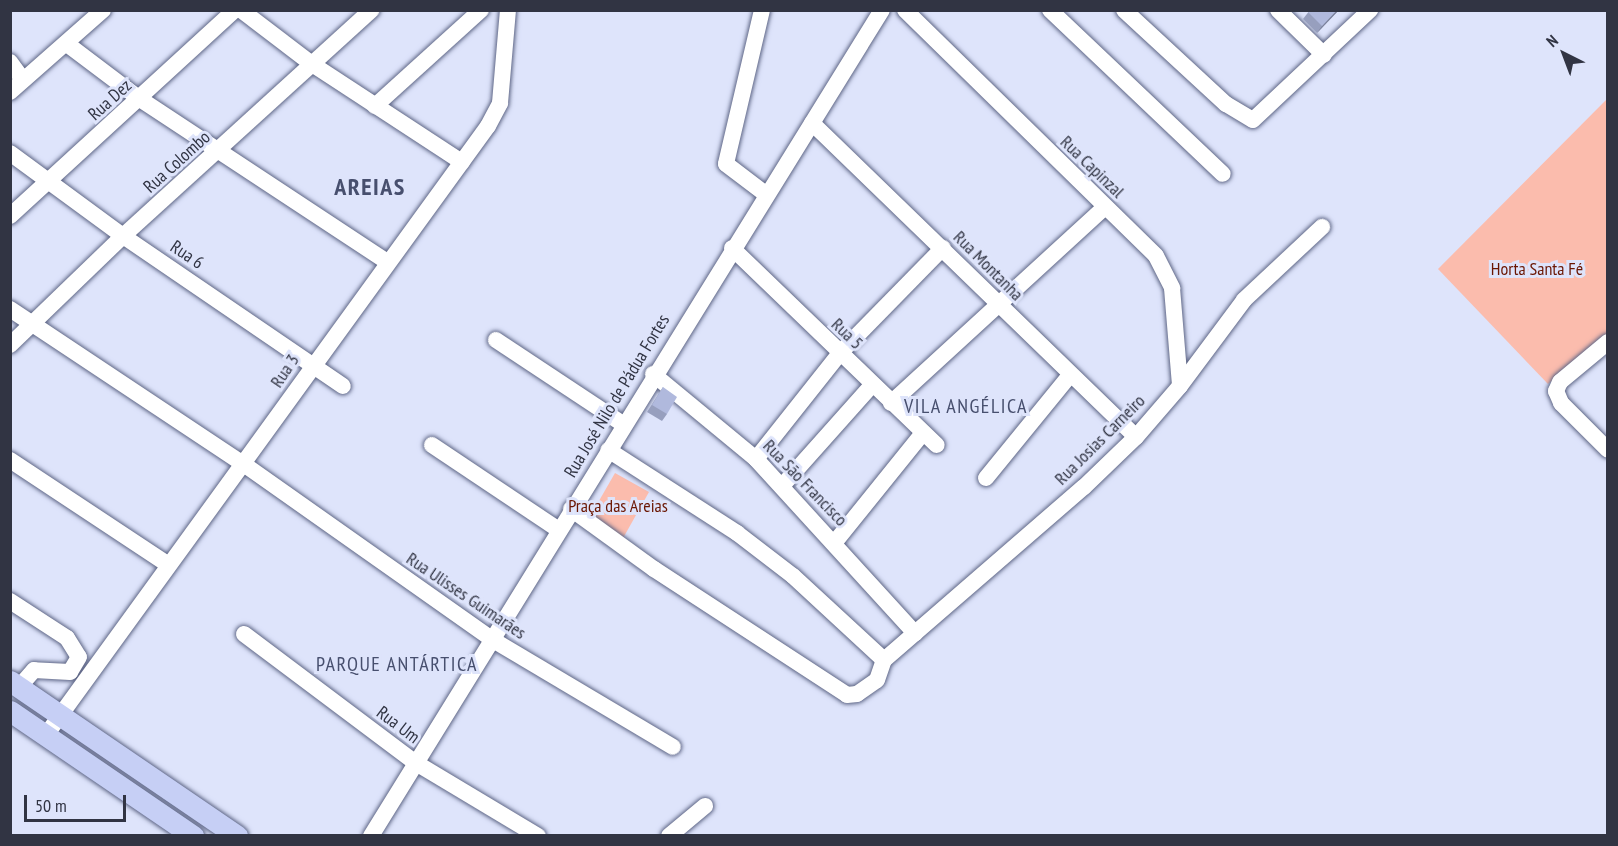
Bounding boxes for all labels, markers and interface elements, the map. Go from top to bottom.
north arrow [1534,24,1594,84]
text: N [1542,30,1562,51]
street label: Rua Dez [84,75,136,125]
street label: Rua Colombo [139,126,215,198]
street label: Rua Capinzal [1056,131,1128,203]
district label: AREIAS [334,173,406,201]
street label: Rua Montanha [949,227,1027,305]
street label: Rua 6 [166,236,208,274]
park label: Horta Santa Fé [1491,258,1583,280]
street label: Rua José Nilo de Pádua Fortes [560,311,674,481]
street label: Rua 5 [827,314,867,354]
street label: Rua 3 [266,350,304,392]
street label: Rua Josias Carneiro [1050,390,1150,490]
district label: VILA ANGÉLICA [903,394,1029,418]
street label: Rua São Francisco [758,435,852,531]
park label: Praça das Areias [568,495,668,517]
street label: Rua Ulisses Guimarães [402,548,530,644]
district label: PARQUE ANTÁRTICA [316,652,478,676]
street label: Rua Um [372,702,424,748]
scale bar [27,783,129,821]
text: 50 m [35,794,67,817]

